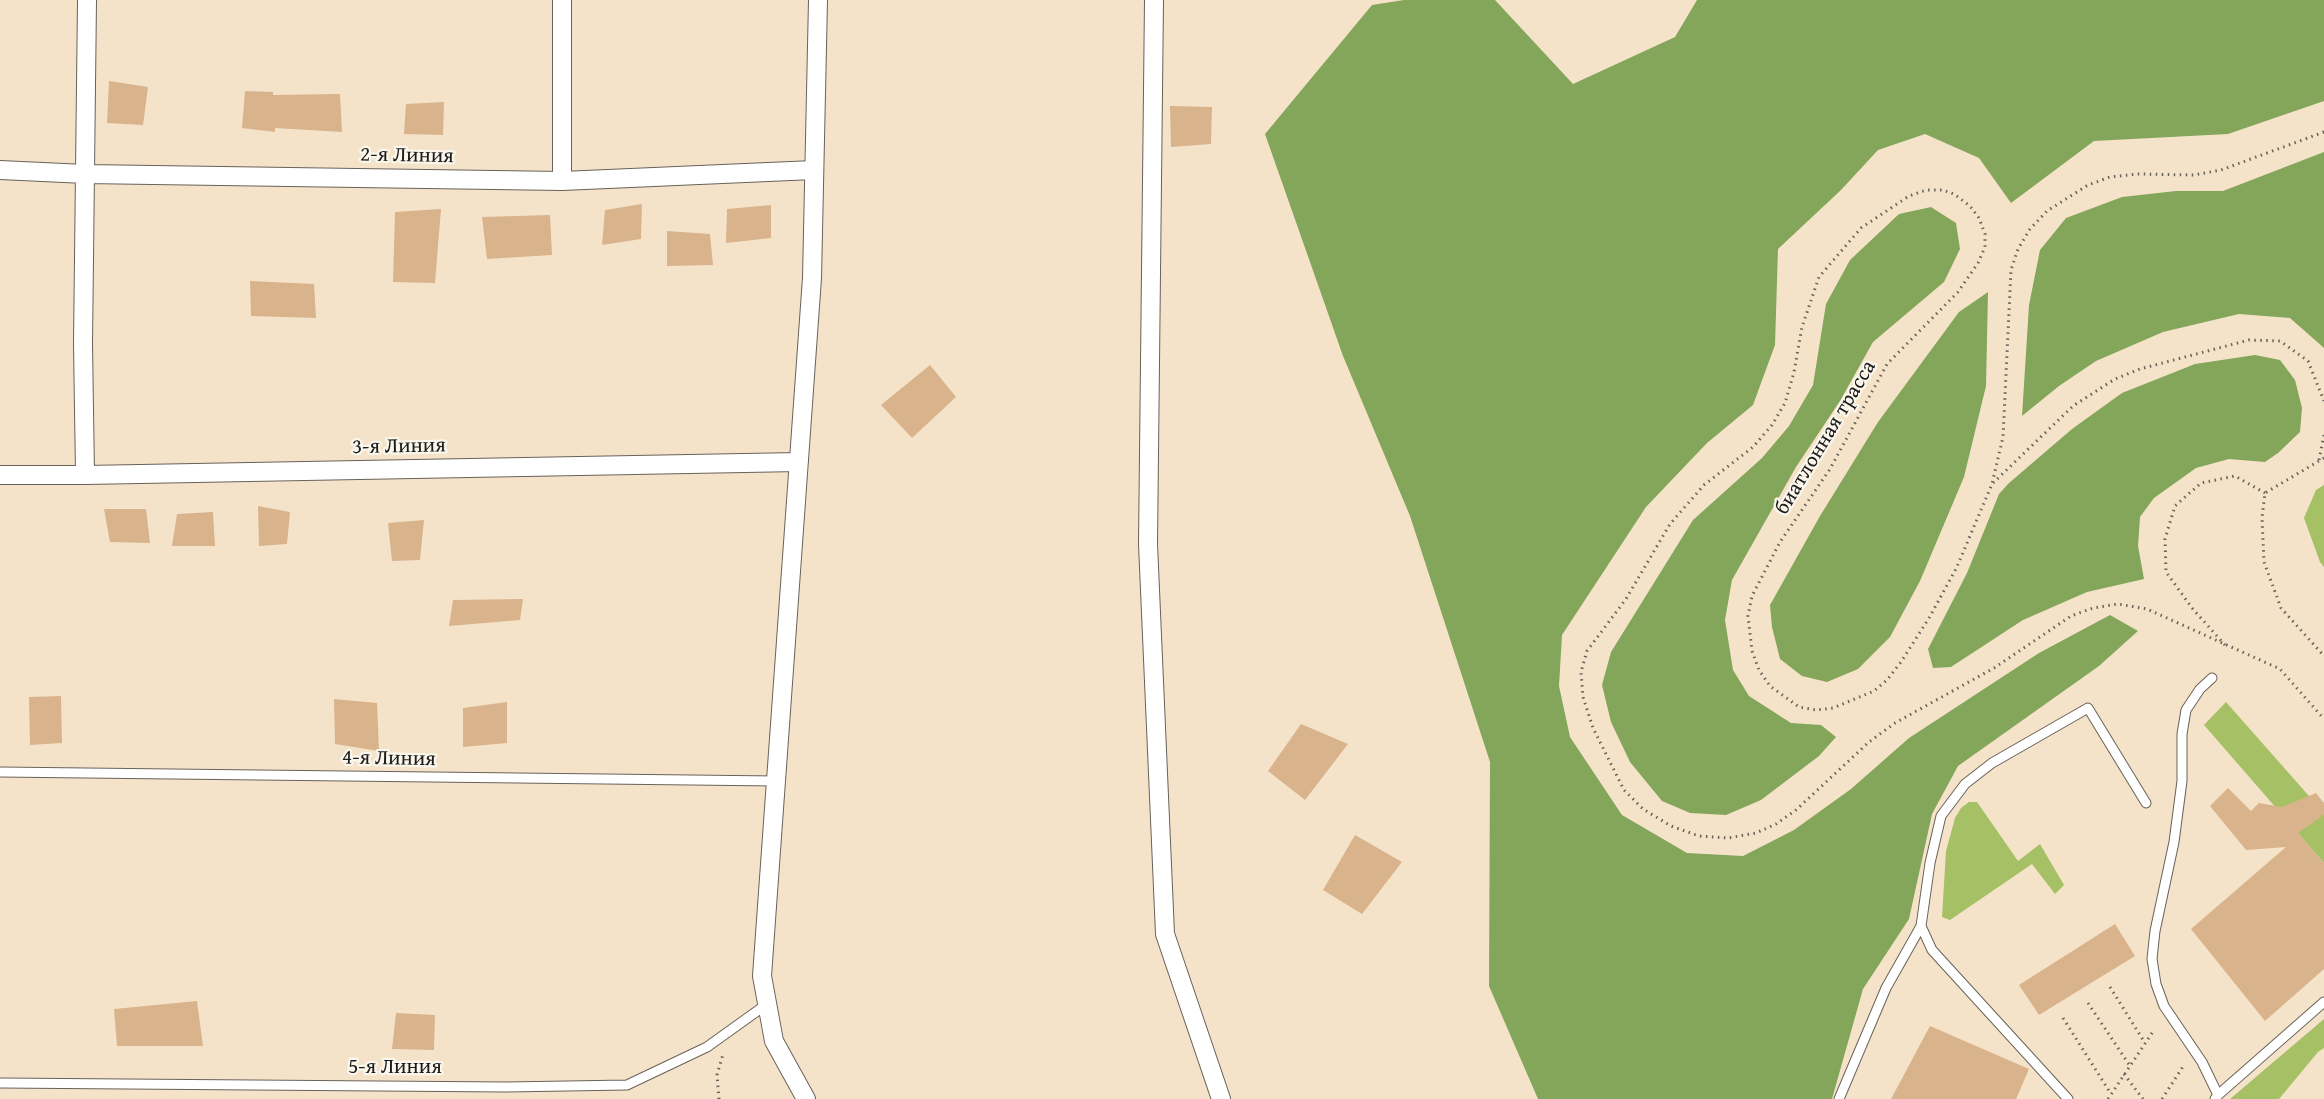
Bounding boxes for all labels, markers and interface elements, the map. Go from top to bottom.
street label: 2-я Линия [360,143,454,169]
street label: биатлонная трасса [1770,356,1882,520]
street label: 3-я Линия [352,434,446,460]
street label: 4-я Линия [342,746,436,772]
street label: 5-я Линия [348,1055,442,1081]

